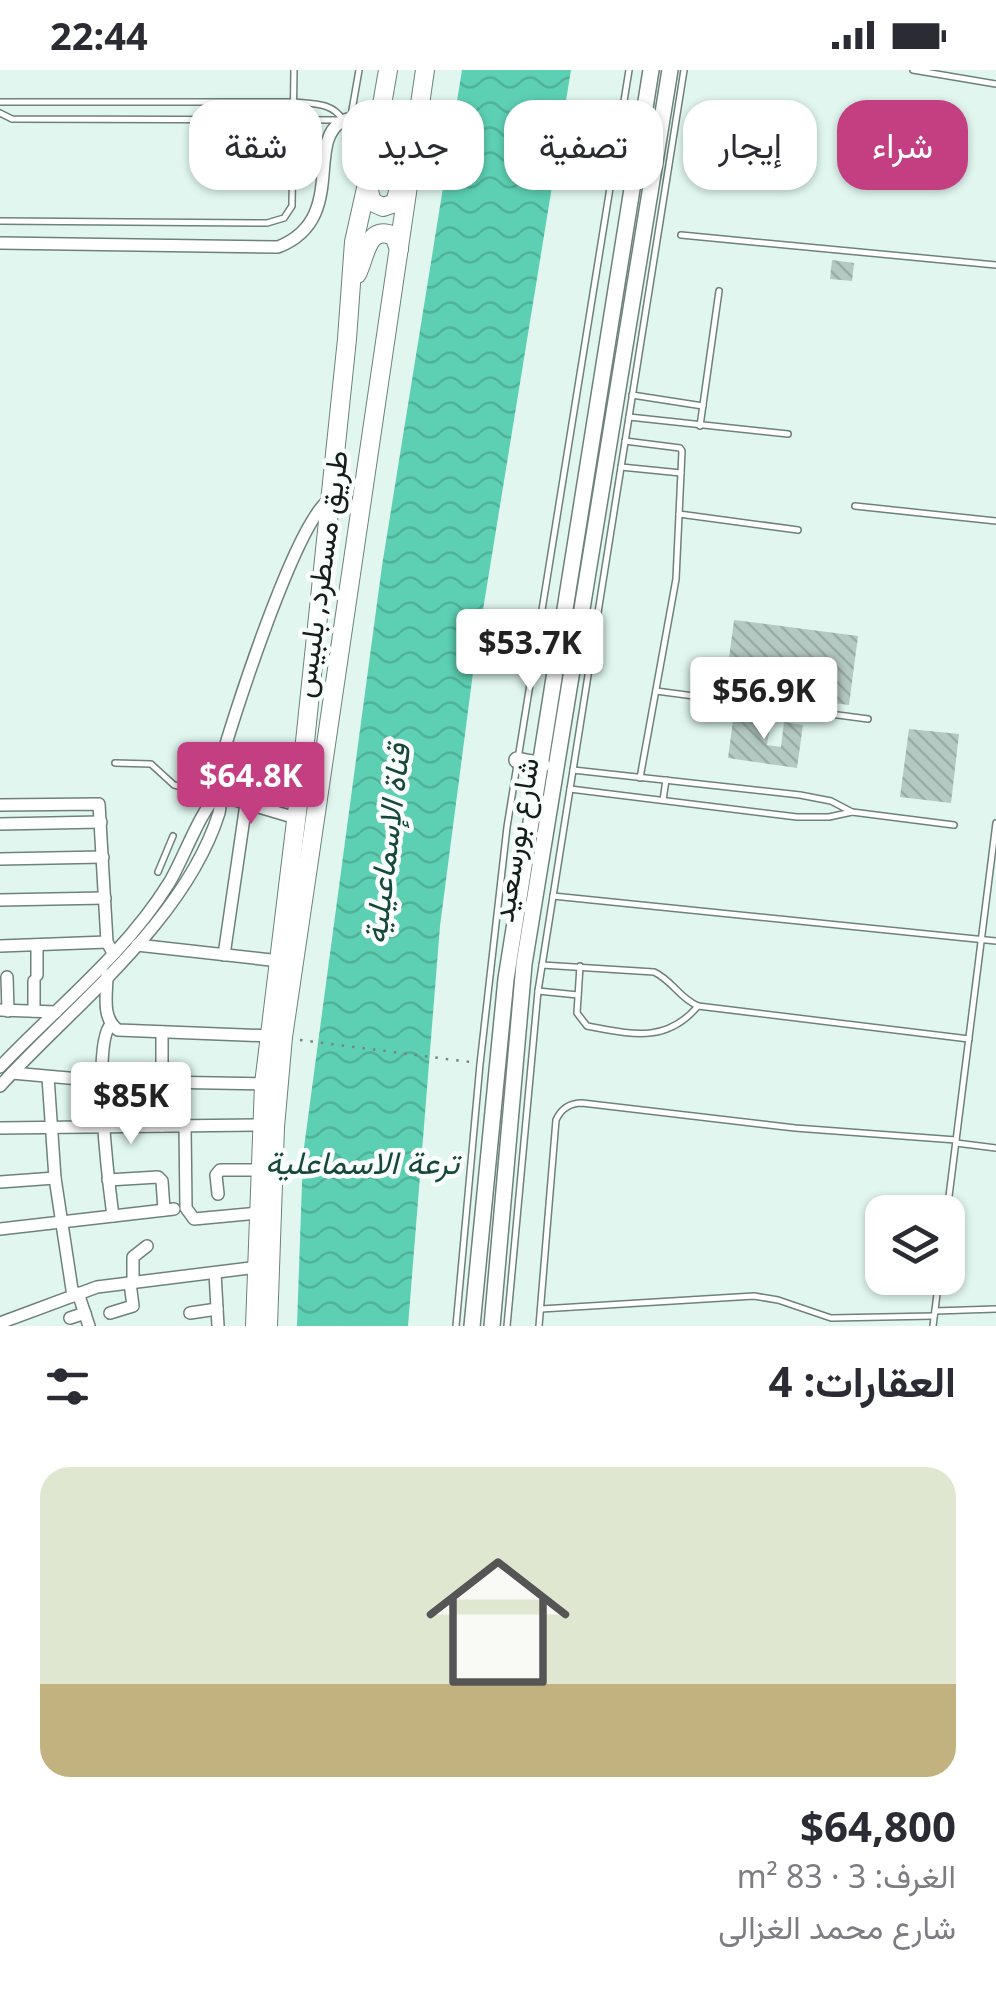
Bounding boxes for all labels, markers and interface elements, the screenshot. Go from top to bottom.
text: 22:44 [50,9,148,61]
chip: شقة [189,100,322,190]
chip: جديد [342,100,484,190]
chip: تصفية [504,100,663,190]
chip: إيجار [683,100,817,190]
chip: شراء [837,100,968,190]
street label: طريق مسطرد, بلبيس [282,448,357,700]
pin: $53.7K [449,609,611,694]
text: $53.7K [478,620,582,663]
pin: $56.9K [683,657,845,742]
text: $56.9K [712,668,816,711]
water label: قناة الإسماعيلية [352,739,420,946]
pin: $64.8K [170,742,332,827]
text: $64.8K [199,753,303,796]
street label: شارع بورسعيد [481,755,549,925]
pin: $85K [72,1062,190,1147]
text: $85K [93,1073,169,1116]
water label: ترعة الاسماعلية [265,1140,462,1183]
map controls [865,1195,965,1295]
button: layers [865,1195,965,1295]
text: العقارات: 4 [768,1352,956,1409]
icon: filters [40,1359,95,1414]
icon: home [408,1532,588,1712]
text: $64,800 [800,1797,956,1854]
text: الغرف: 3 · 83 m² [737,1854,956,1897]
text: شارع محمد الغزالى [718,1905,956,1948]

